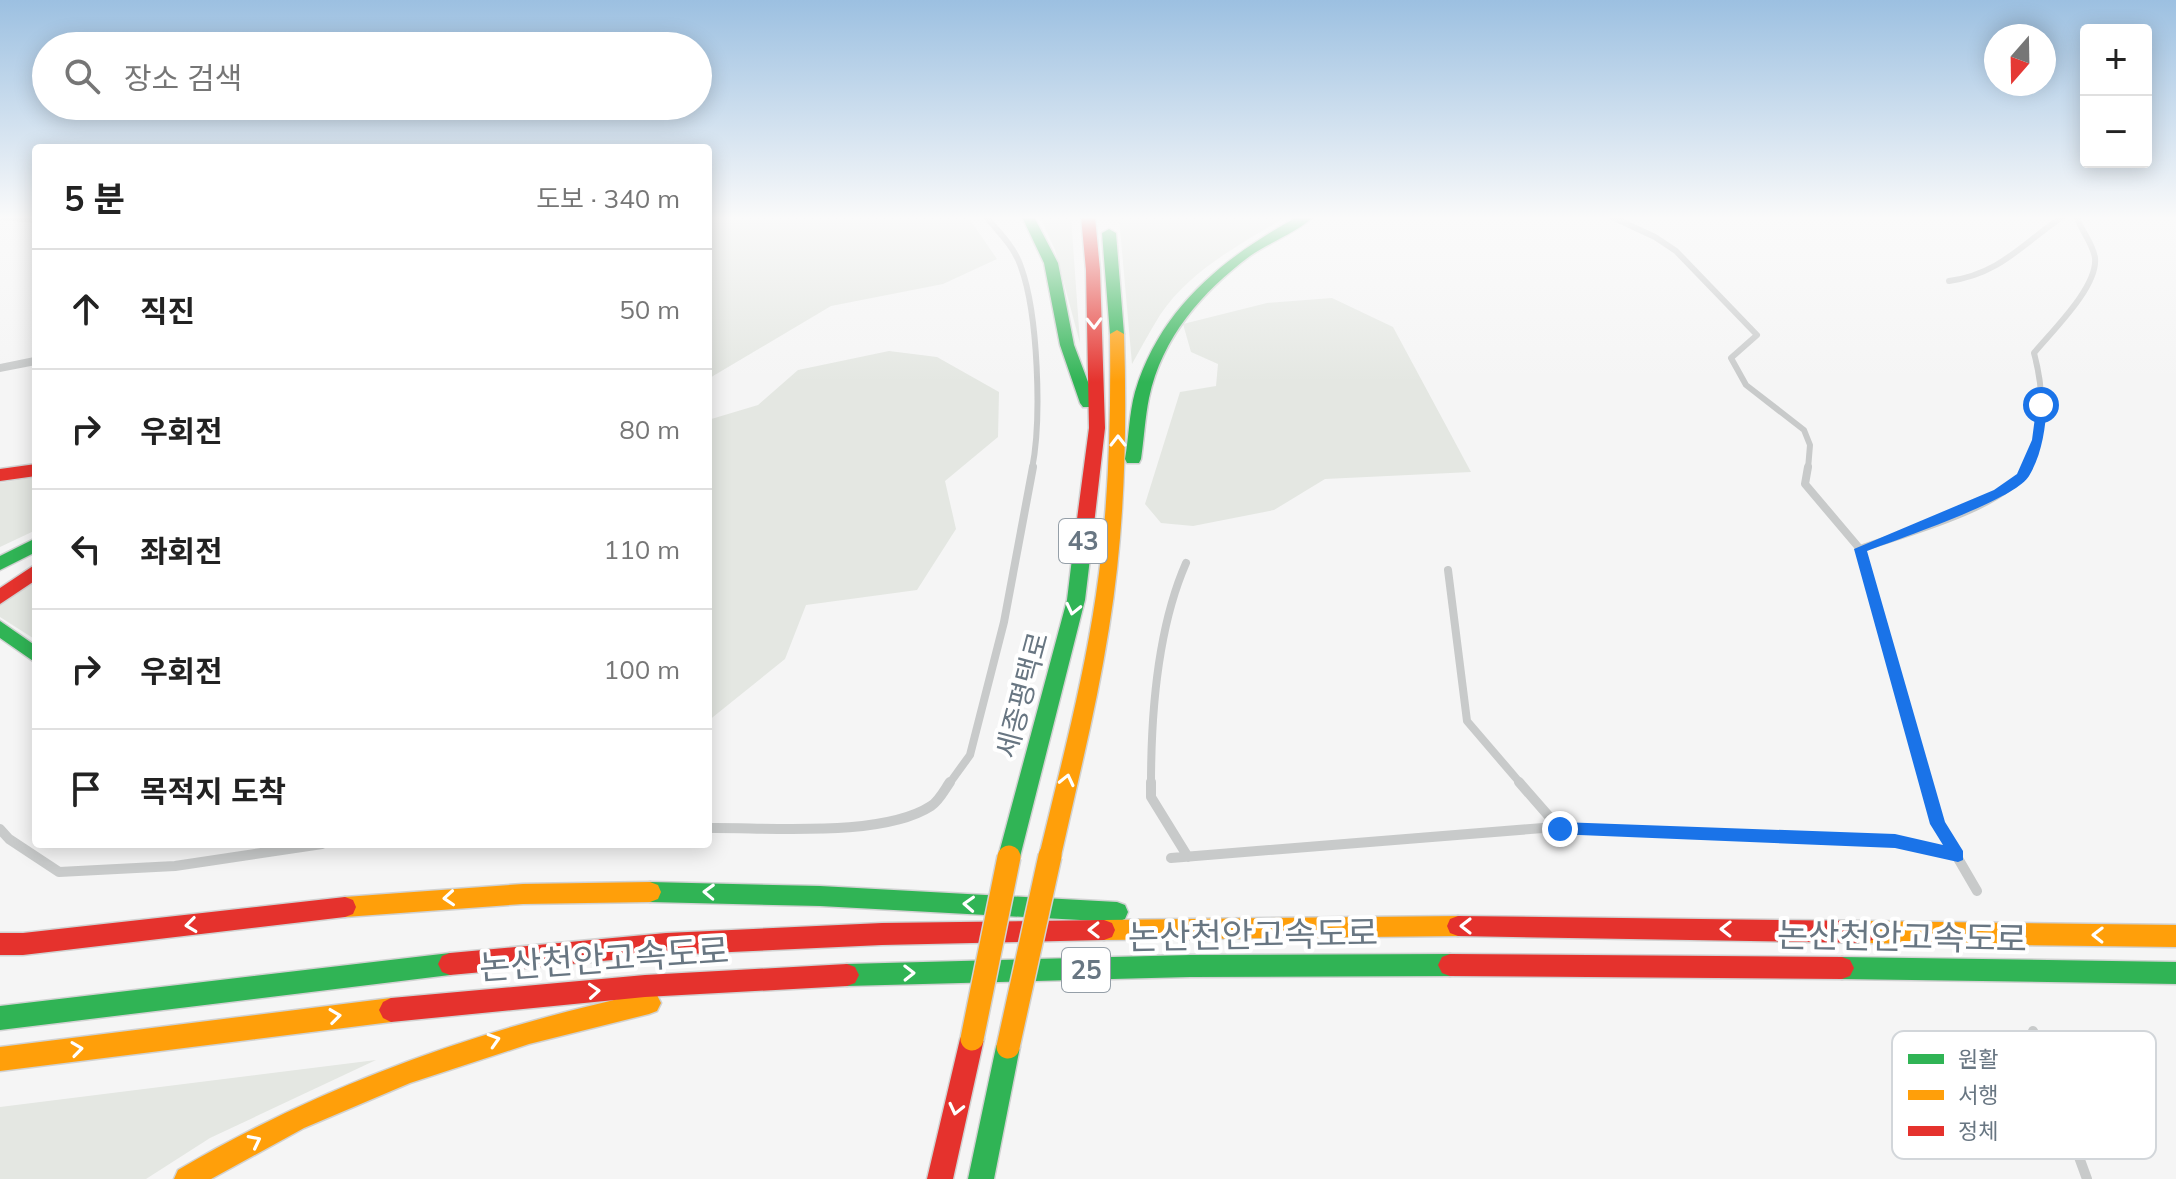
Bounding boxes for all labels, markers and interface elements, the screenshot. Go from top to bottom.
north arrow [1984,24,2056,96]
map controls [2080,24,2152,168]
button: + [2080,24,2152,96]
search box [32,32,712,120]
icon: search [60,54,104,98]
text: 장소 검색 [124,59,242,97]
button: − [2080,96,2152,168]
text: 5 분 [64,177,125,220]
text: 도보 · 340 m [536,182,680,215]
icon: ahead [64,287,108,331]
text: 직진 [140,292,195,330]
text: 50 m [619,293,680,326]
one-way arrow [1085,317,1103,330]
route start [2023,387,2059,423]
icon: right [64,407,108,451]
text: 우회전 [140,412,223,450]
text: 80 m [619,413,680,446]
one-way arrow [1109,434,1127,447]
road number: 43 [1059,519,1107,563]
icon: left [64,527,108,571]
text: 좌회전 [140,532,223,570]
text: 110 m [604,533,680,566]
one-way arrow [1065,602,1082,615]
street label: 세종평택로 [988,628,1055,762]
icon: right [64,647,108,691]
text: 우회전 [140,652,223,690]
text: 100 m [604,653,680,686]
icon: arrive [64,767,108,811]
text: 목적지 도착 [140,772,286,810]
one-way arrow [1058,774,1075,788]
route end [1542,811,1578,847]
one-way arrow [702,883,715,901]
one-way arrow [442,889,455,906]
one-way arrow [962,895,975,912]
street label: 논산천안고속도로 [1128,911,1378,958]
street label: 논산천안고속도로 [1777,913,2027,960]
one-way arrow [184,916,198,933]
one-way arrow [1459,917,1472,935]
one-way arrow [1719,920,1732,938]
one-way arrow [1087,921,1100,939]
one-way arrow [2091,926,2104,944]
street label: 논산천안고속도로 [478,928,730,989]
road number: 25 [1062,948,1110,992]
one-way arrow [903,964,916,982]
one-way arrow [588,983,601,1000]
one-way arrow [328,1008,342,1025]
legend [1892,1031,2156,1159]
one-way arrow [487,1033,500,1049]
one-way arrow [70,1041,84,1058]
text: 원활 [1958,1045,1998,1073]
text: 서행 [1958,1081,1998,1109]
one-way arrow [948,1102,965,1116]
text: 정체 [1958,1117,1998,1145]
one-way arrow [246,1136,261,1151]

